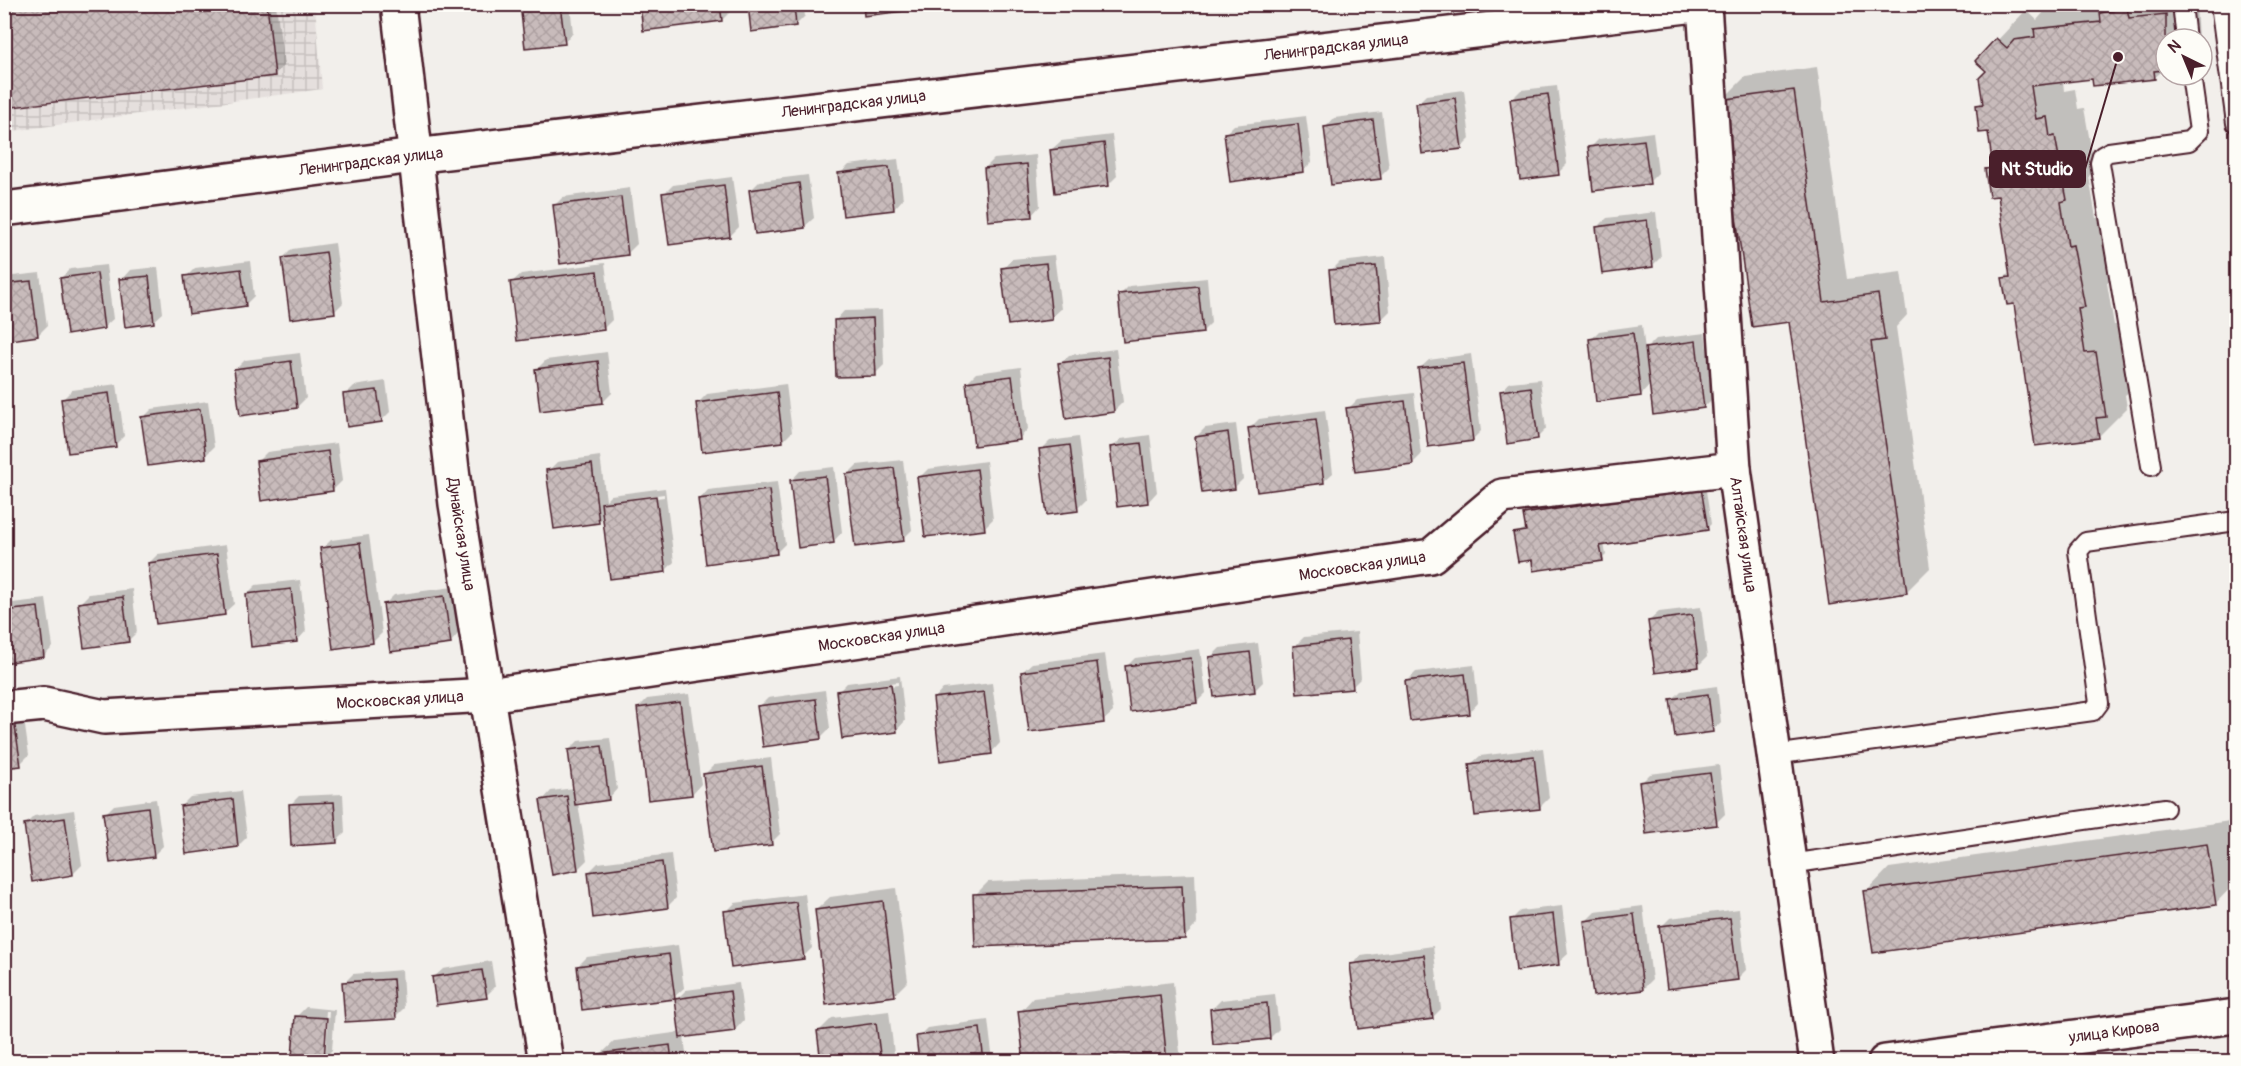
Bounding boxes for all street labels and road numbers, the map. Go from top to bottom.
street label: Ленинградская улица [1262,29,1410,66]
street label: Ленинградская улица [779,86,927,123]
street label: Ленинградская улица [297,143,444,181]
street label: Алтайская улица [1725,475,1761,594]
street label: Дунайская улица [443,476,480,592]
street label: Московская улица [1298,547,1427,585]
street label: Московская улица [817,618,946,656]
street label: Московская улица [336,686,464,714]
street label: улица Кирова [2067,1016,2161,1048]

